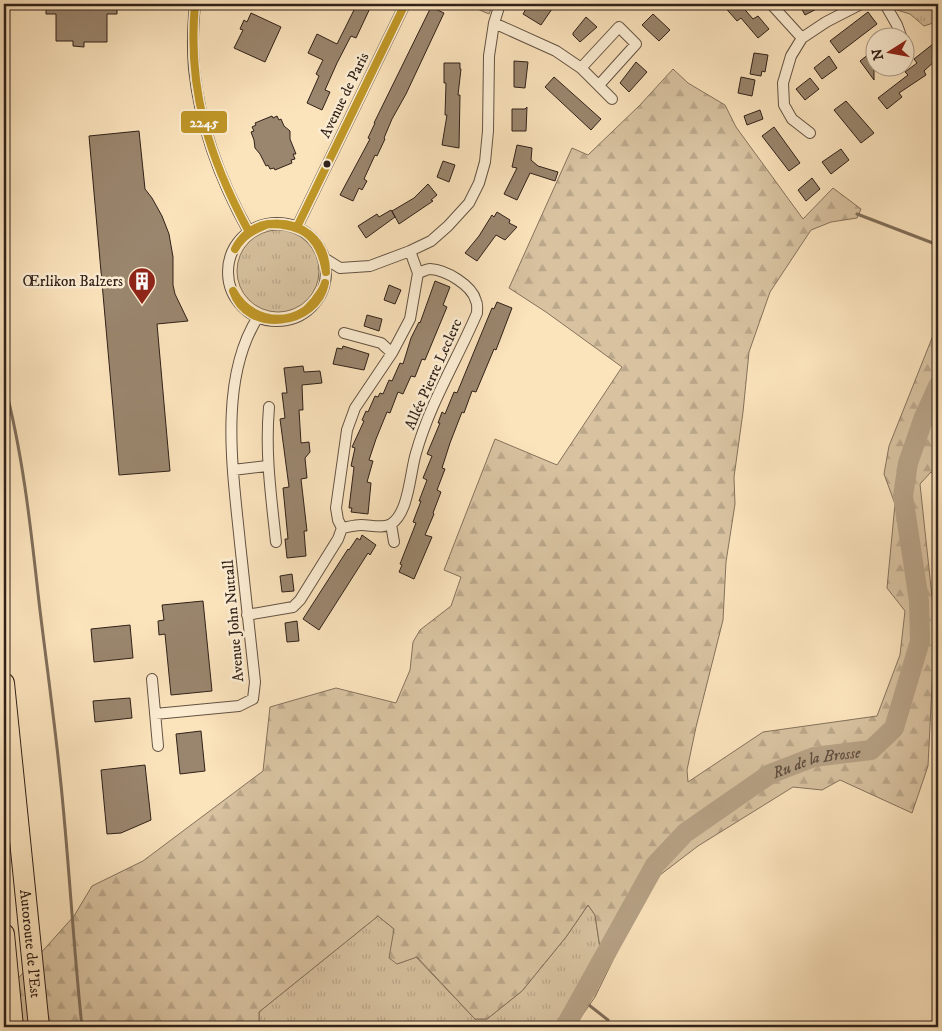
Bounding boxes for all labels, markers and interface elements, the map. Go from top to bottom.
north arrow [864,28,914,78]
text: N [868,46,888,62]
street label: Avenue de Paris [316,49,373,141]
line badge: 2245 [180,110,228,134]
text: 2245 [190,114,218,132]
unlabelled marker [322,159,332,169]
building icon: Œrlikon Balzers [127,266,157,305]
place label: Œrlikon Balzers [22,272,123,291]
street label: Allée Pierre Leclerc [400,315,467,433]
street label: Avenue John Nuttall [219,559,248,683]
water label: Ru de la Brosse [769,742,862,784]
street label: Autoroute de l’Est [15,889,45,999]

